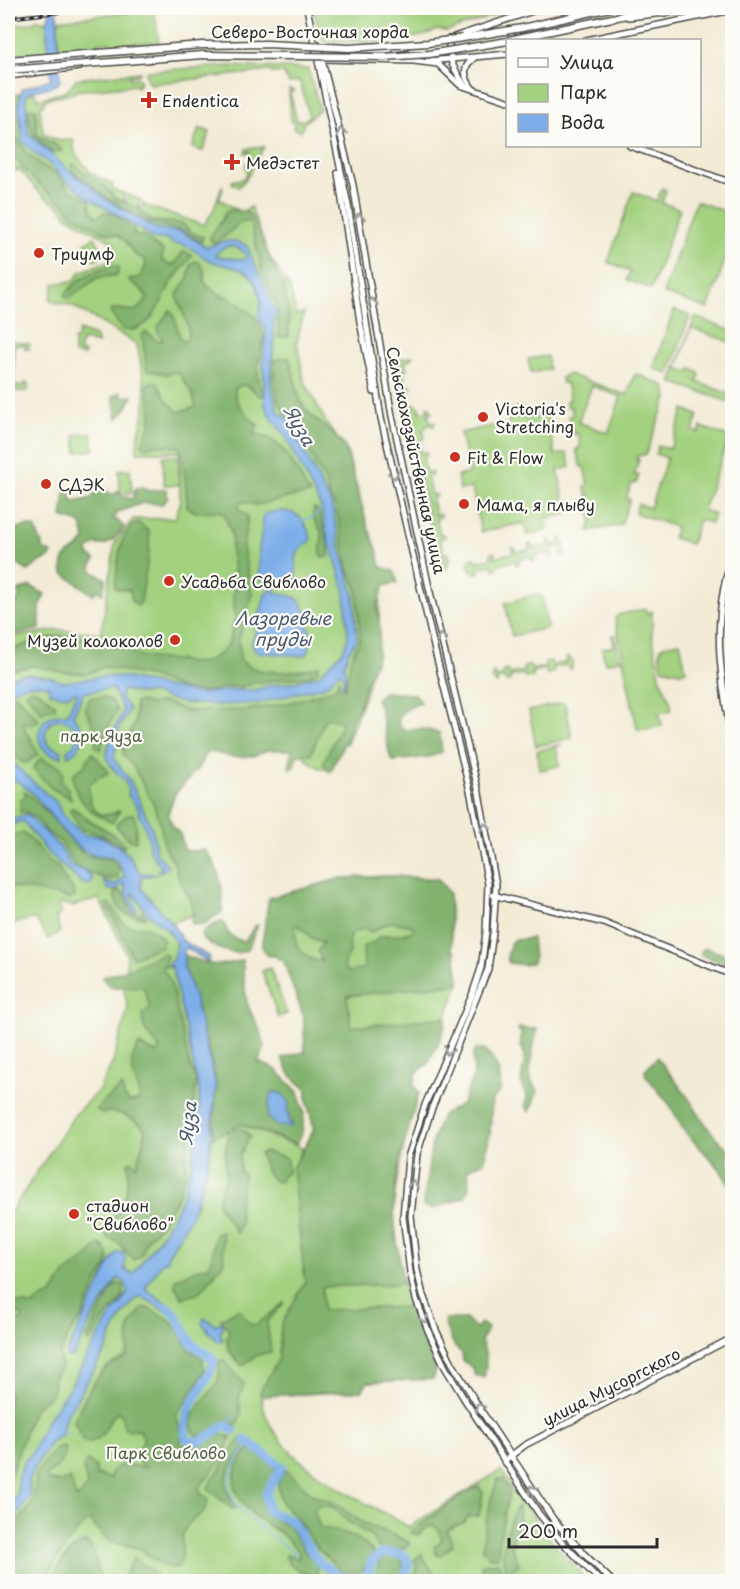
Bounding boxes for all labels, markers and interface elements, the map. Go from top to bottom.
street label: Северо-Восточная хорда [211,19,409,43]
legend [506,39,701,147]
text: Улица [560,48,614,75]
text: Парк [560,78,607,105]
place label: Endentica [162,88,239,112]
marker: Endentica [140,91,158,109]
text: Вода [560,108,605,135]
one-way arrow [335,127,348,137]
place label: Медэстет [246,150,320,174]
marker: Медэстет [223,153,241,171]
one-way arrow [353,213,365,222]
place label: Триумф [51,241,115,265]
marker: Триумф [32,246,46,260]
one-way arrow [366,297,379,307]
street label: Сельскохозяйственная улица [381,344,453,576]
place label: Victoria's Stretching [495,396,574,438]
water label: Яуза [278,400,323,451]
marker: Victoria's Stretching [476,410,490,424]
place label: Fit & Flow [467,445,544,469]
marker: Fit & Flow [448,450,462,464]
one-way arrow [387,470,400,480]
place label: СДЭК [58,472,105,496]
marker: СДЭК [39,477,53,491]
place label: Мама, я плыву [476,492,595,516]
marker: Мама, я плыву [457,497,471,511]
place label: Усадьба Свиблово [181,569,326,593]
marker: Усадьба Свиблово [162,574,176,588]
water label: Лазоревые пруды [235,604,332,652]
place label: Музей колоколов [27,628,163,652]
marker: Музей колоколов [168,633,182,647]
one-way arrow [435,633,448,643]
park label: парк Яуза [60,723,142,747]
one-way arrow [479,822,492,832]
one-way arrow [443,1044,455,1055]
water label: Яуза [171,1099,203,1146]
one-way arrow [406,1180,419,1189]
place label: стадион "Свиблово" [86,1193,174,1235]
marker: стадион "Свиблово" [67,1207,81,1221]
one-way arrow [417,1313,429,1324]
street label: улица Мусоргского [538,1341,684,1431]
one-way arrow [475,1402,486,1413]
park label: Парк Свиблово [106,1440,226,1464]
one-way arrow [528,1485,539,1496]
scale bar [509,1511,658,1549]
text: 200 m [518,1517,578,1544]

